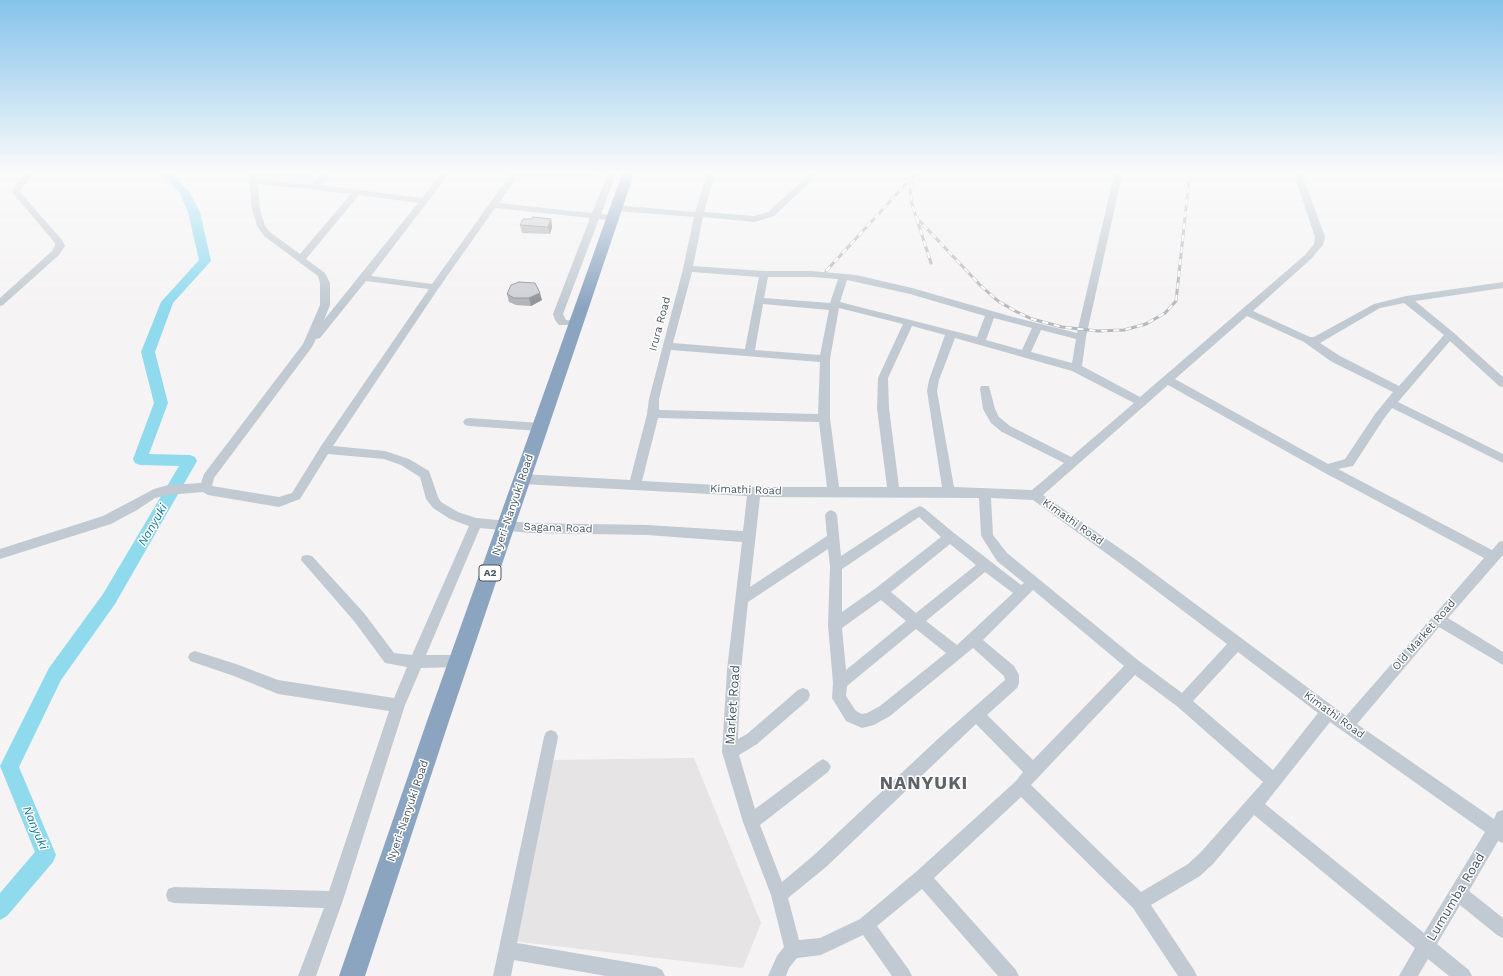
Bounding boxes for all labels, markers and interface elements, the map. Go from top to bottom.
street label: Irura Road [646,295,674,353]
street label: Nyeri-Nanyuki Road [489,453,537,557]
street label: Kimathi Road [710,482,782,498]
street label: Kimathi Road [1040,496,1106,548]
water label: Nanyuki [135,502,171,548]
street label: Sagana Road [523,520,593,536]
road number: A2 [479,565,501,581]
street label: Old Market Road [1390,597,1458,673]
street label: Market Road [722,665,744,745]
street label: Kimathi Road [1301,689,1367,741]
street label: Nyeri-Nanyuki Road [384,759,432,863]
district label: NANYUKI [880,773,968,795]
water label: Nanyuki [19,804,51,852]
street label: Lumumba Road [1424,850,1488,944]

